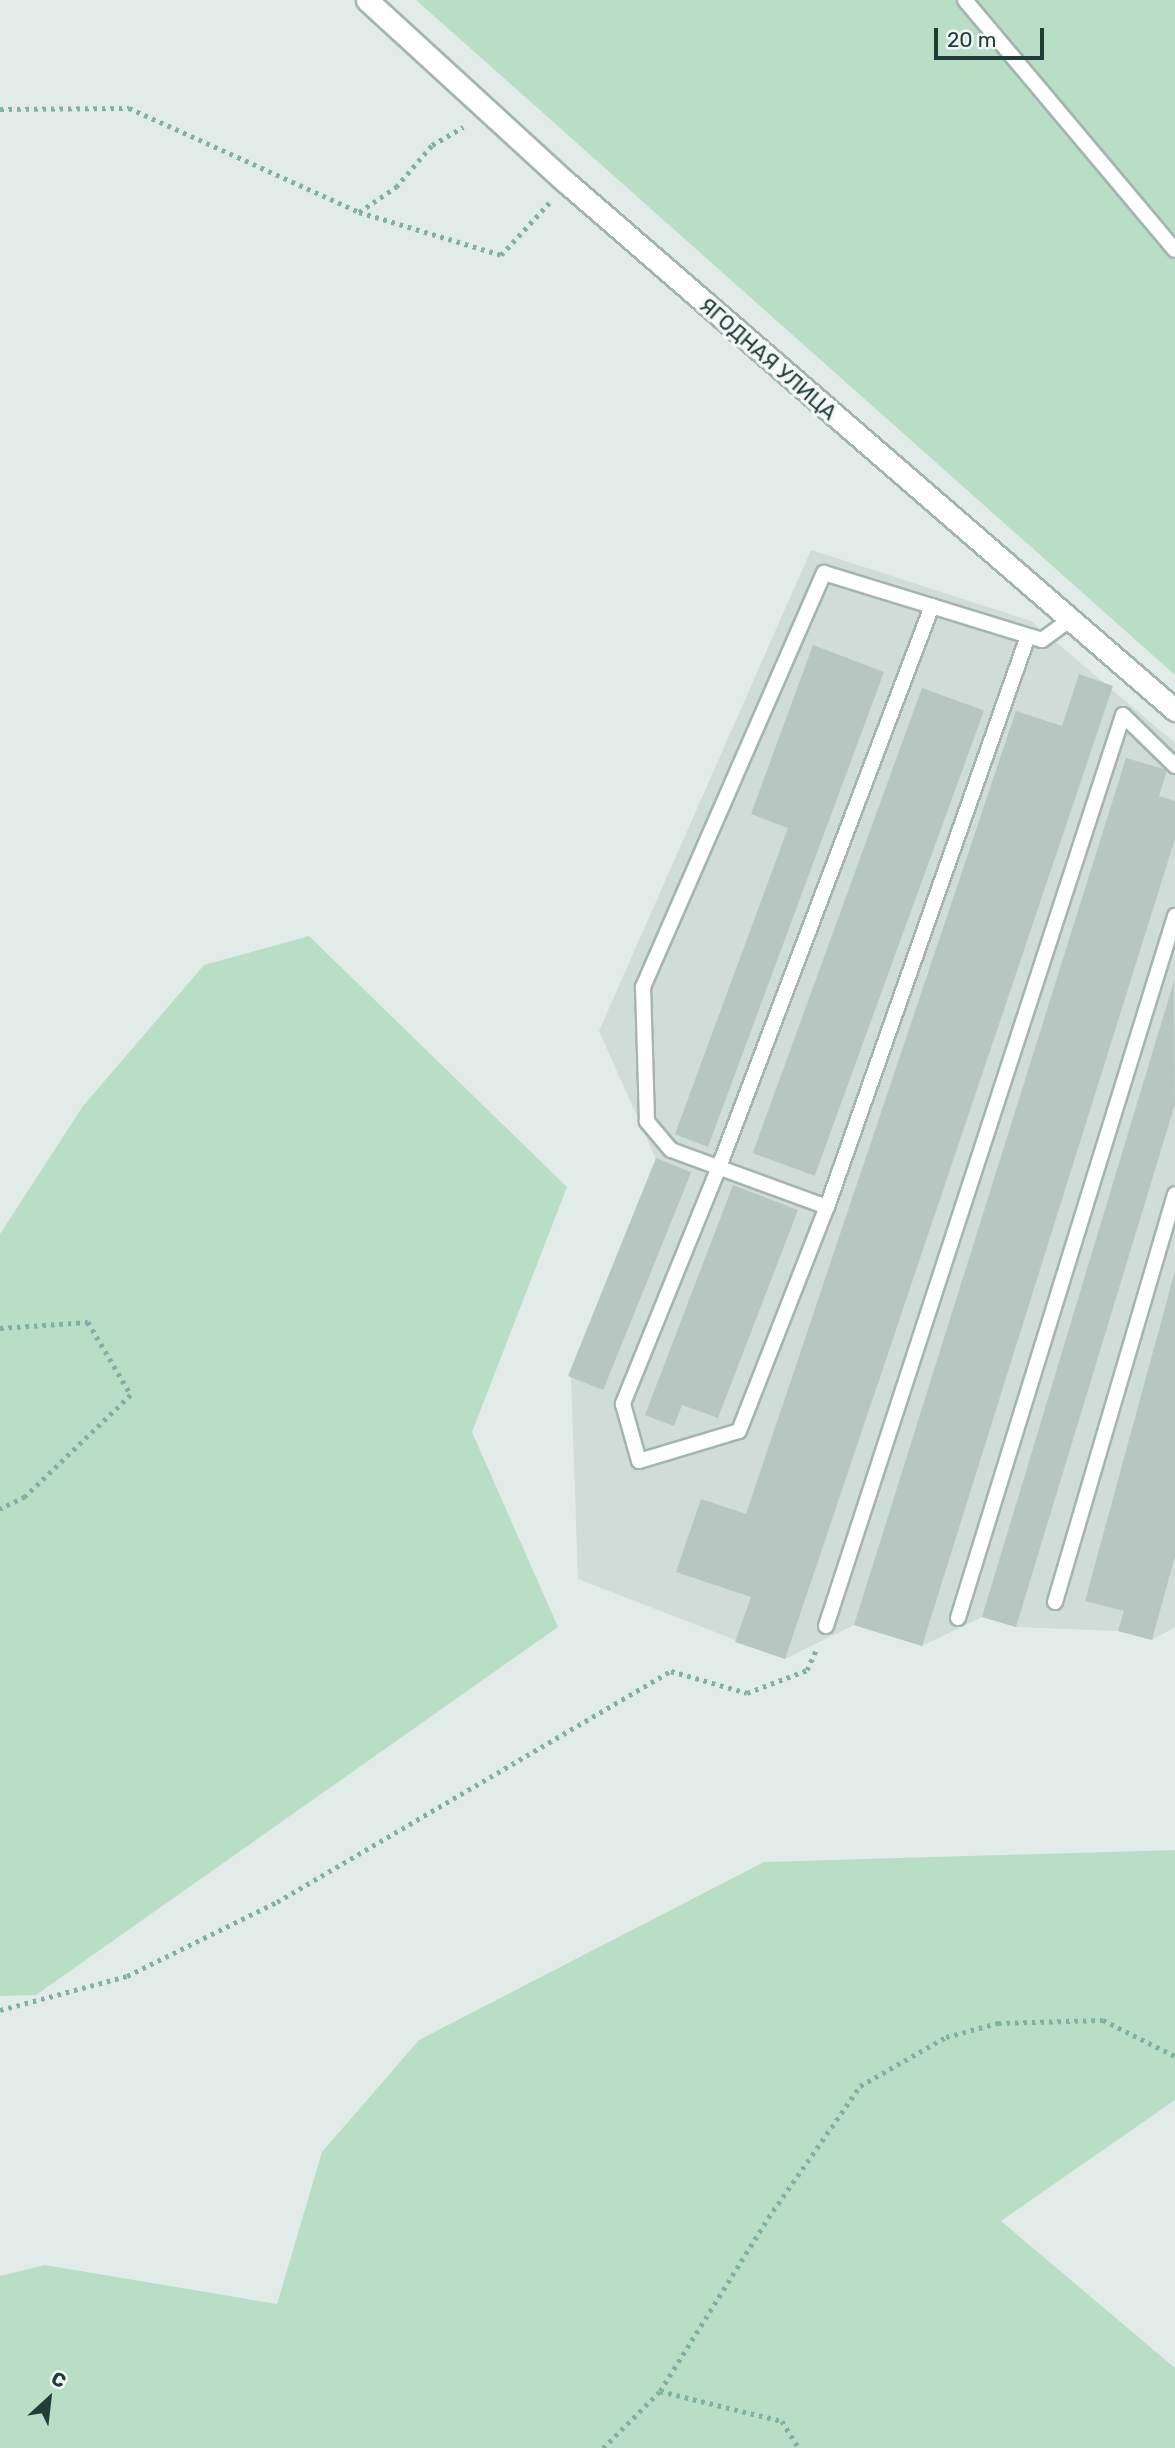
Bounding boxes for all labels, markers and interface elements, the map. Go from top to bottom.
scale bar [937,14,1047,58]
text: 20 m [947,27,996,52]
street label: ЯГОДНАЯ УЛИЦА [694,293,842,425]
north arrow [14,2364,84,2434]
text: С [48,2367,70,2393]

